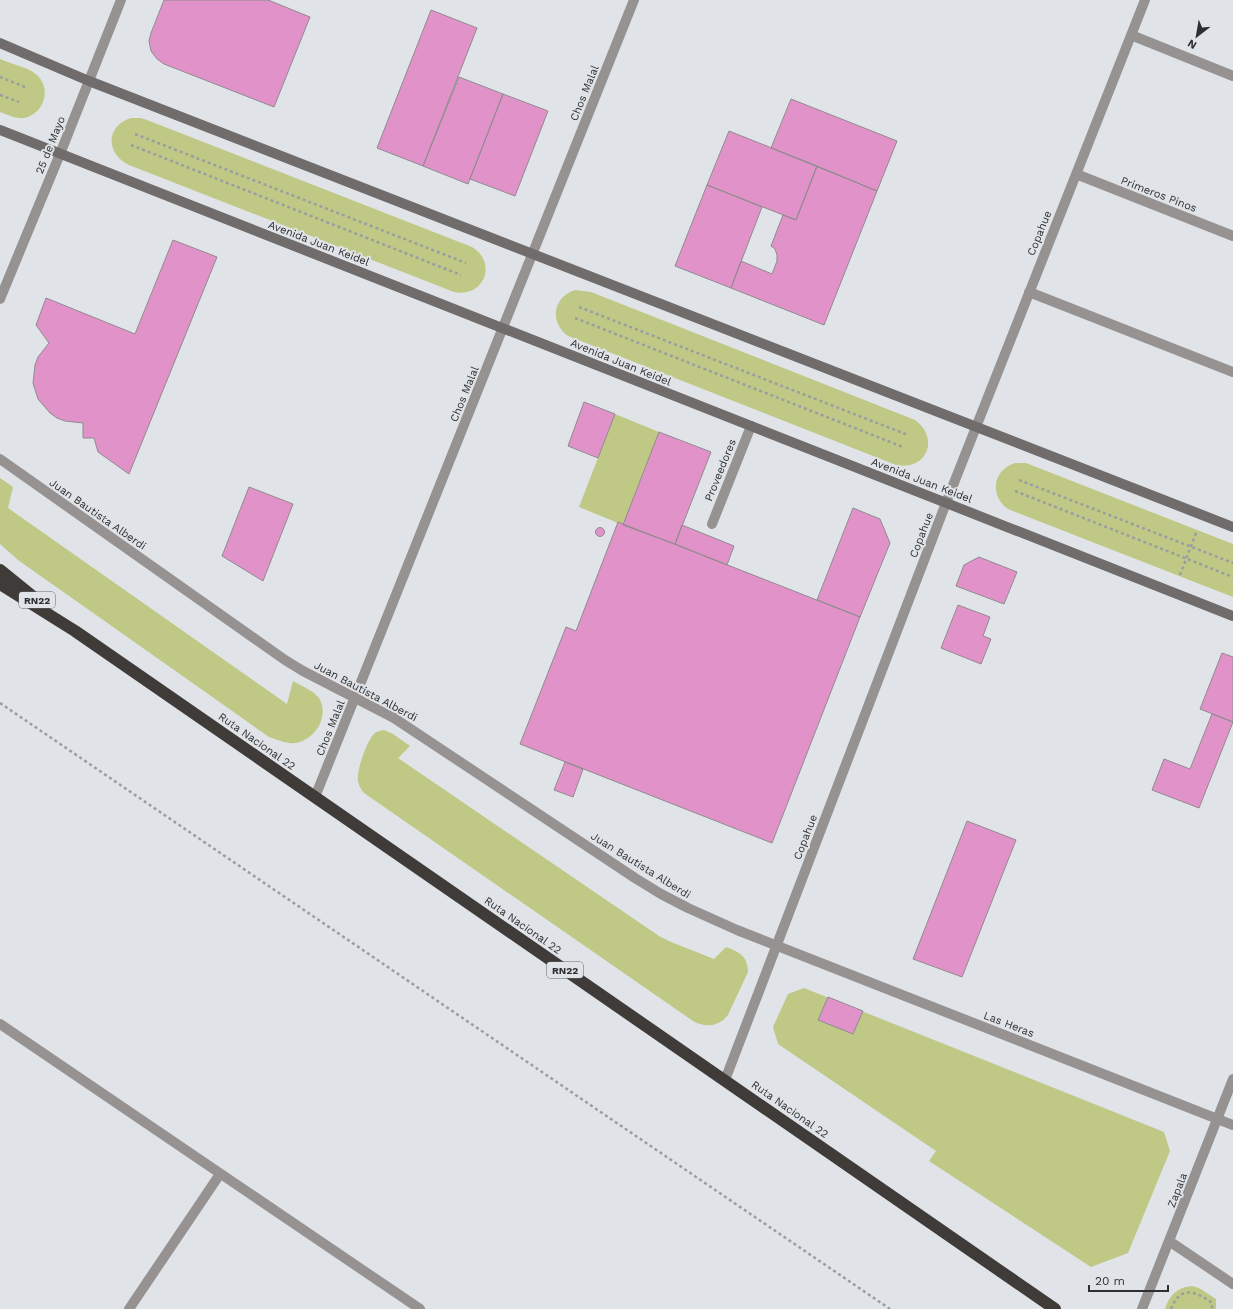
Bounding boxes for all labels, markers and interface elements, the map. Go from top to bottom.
north arrow [1177,16,1217,56]
text: N [1185,36,1199,52]
street label: Chos Malal [567,63,602,123]
street label: 25 de Mayo [33,114,68,176]
street label: Primeros Pinos [1119,174,1199,215]
street label: Copahue [1025,209,1054,258]
street label: Avenida Juan Keidel [266,218,372,269]
street label: Avenida Juan Keidel [569,336,674,389]
street label: Chos Malal [447,364,482,424]
street label: Proveedores [702,437,739,503]
street label: Avenida Juan Keidel [869,455,975,506]
street label: Juan Bautista Alberdi [47,476,149,553]
street label: Copahue [907,511,936,560]
road number: RN22 [19,592,55,608]
street label: Juan Bautista Alberdi [312,659,420,724]
street label: Chos Malal [313,698,348,758]
street label: Ruta Nacional 22 [216,710,298,773]
street label: Copahue [791,813,820,862]
street label: Juan Bautista Alberdi [588,829,693,901]
street label: Ruta Nacional 22 [482,894,564,957]
road number: RN22 [547,962,583,978]
street label: Las Heras [982,1009,1036,1040]
street label: Ruta Nacional 22 [749,1078,831,1141]
street label: Zapala [1165,1171,1190,1209]
scale bar [1089,1267,1168,1293]
text: 20 m [1095,1274,1125,1288]

